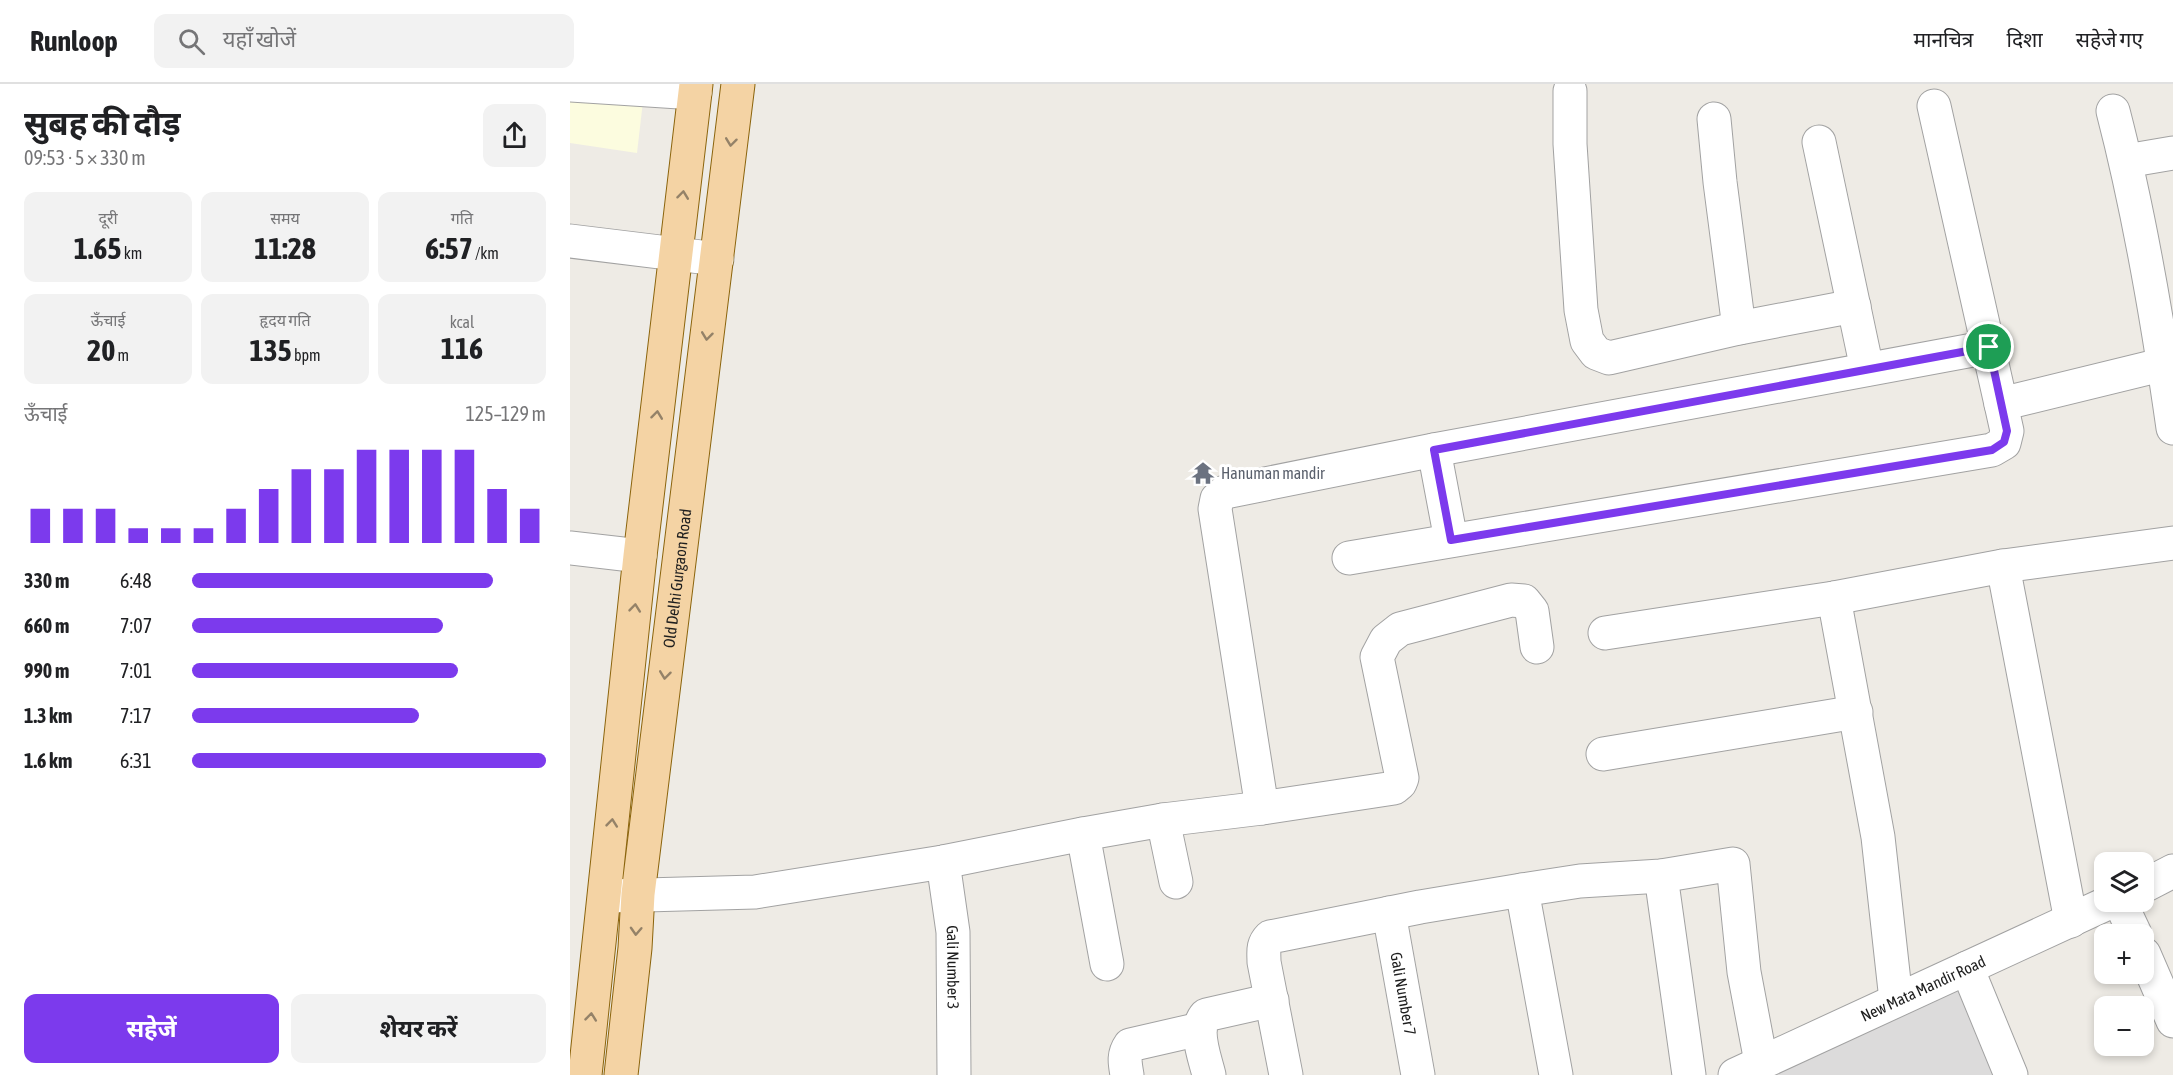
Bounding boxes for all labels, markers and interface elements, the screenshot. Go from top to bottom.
search box [154,14,574,68]
text: Runloop [30,25,118,57]
icon: search [175,25,208,58]
text: यहाँ खोजें [223,26,296,52]
text: मानचित्र [1913,27,1973,51]
text: दिशा [2006,27,2043,51]
text: सहेजे गए [2076,27,2143,51]
text: सुबह की दौड़ [24,104,181,142]
button: share [483,104,546,167]
one-way arrow [726,137,738,147]
text: 09:53 · 5 × 330 m [24,146,146,169]
one-way arrow [676,191,688,200]
text: दूरी [98,209,118,227]
text: समय [270,209,300,227]
text: गति [451,209,473,227]
text: 1.65 [74,231,121,265]
text: 11:28 [254,231,316,265]
text: 6:57 [425,231,473,265]
text: km [121,244,142,262]
text: /km [473,244,499,262]
text: ऊँचाई [91,311,125,329]
text: हृदय गति [259,311,311,329]
text: kcal [450,313,474,331]
pin [1963,321,2014,372]
icon: arrive [1972,330,2005,363]
text: 116 [441,331,483,365]
one-way arrow [702,331,714,340]
text: 20 [87,333,115,367]
text: 135 [249,333,292,367]
text: m [115,346,129,364]
text: bpm [292,346,321,364]
text: ऊँचाई [24,402,67,425]
text: 125–129 m [465,402,546,425]
one-way arrow [651,410,663,419]
temple icon: Hanuman mandir [1190,460,1216,486]
place label: Hanuman mandir [1221,464,1325,482]
street label: Old Delhi Gurgaon Road [659,508,694,649]
text: 330 m [24,569,69,592]
text: 6:48 [120,569,152,592]
one-way arrow [628,604,641,613]
text: 660 m [24,614,69,637]
text: 7:07 [120,614,152,637]
text: 990 m [24,659,69,682]
text: 7:01 [120,659,152,682]
one-way arrow [659,670,672,680]
text: 1.3 km [24,704,72,727]
text: 7:17 [120,704,152,727]
text: 1.6 km [24,749,72,772]
text: 6:31 [120,749,152,772]
one-way arrow [605,818,618,828]
map controls [2094,852,2154,1056]
button: layers [2094,852,2154,912]
street label: Gali Number 3 [943,924,963,1009]
button: + [2094,924,2154,984]
one-way arrow [629,927,642,936]
street label: Gali Number 7 [1387,951,1420,1037]
street label: New Mata Mandir Road [1858,952,1988,1025]
button: सहेजें [24,994,279,1063]
button: शेयर करें [291,994,546,1063]
button: − [2094,996,2154,1056]
one-way arrow [584,1012,597,1021]

